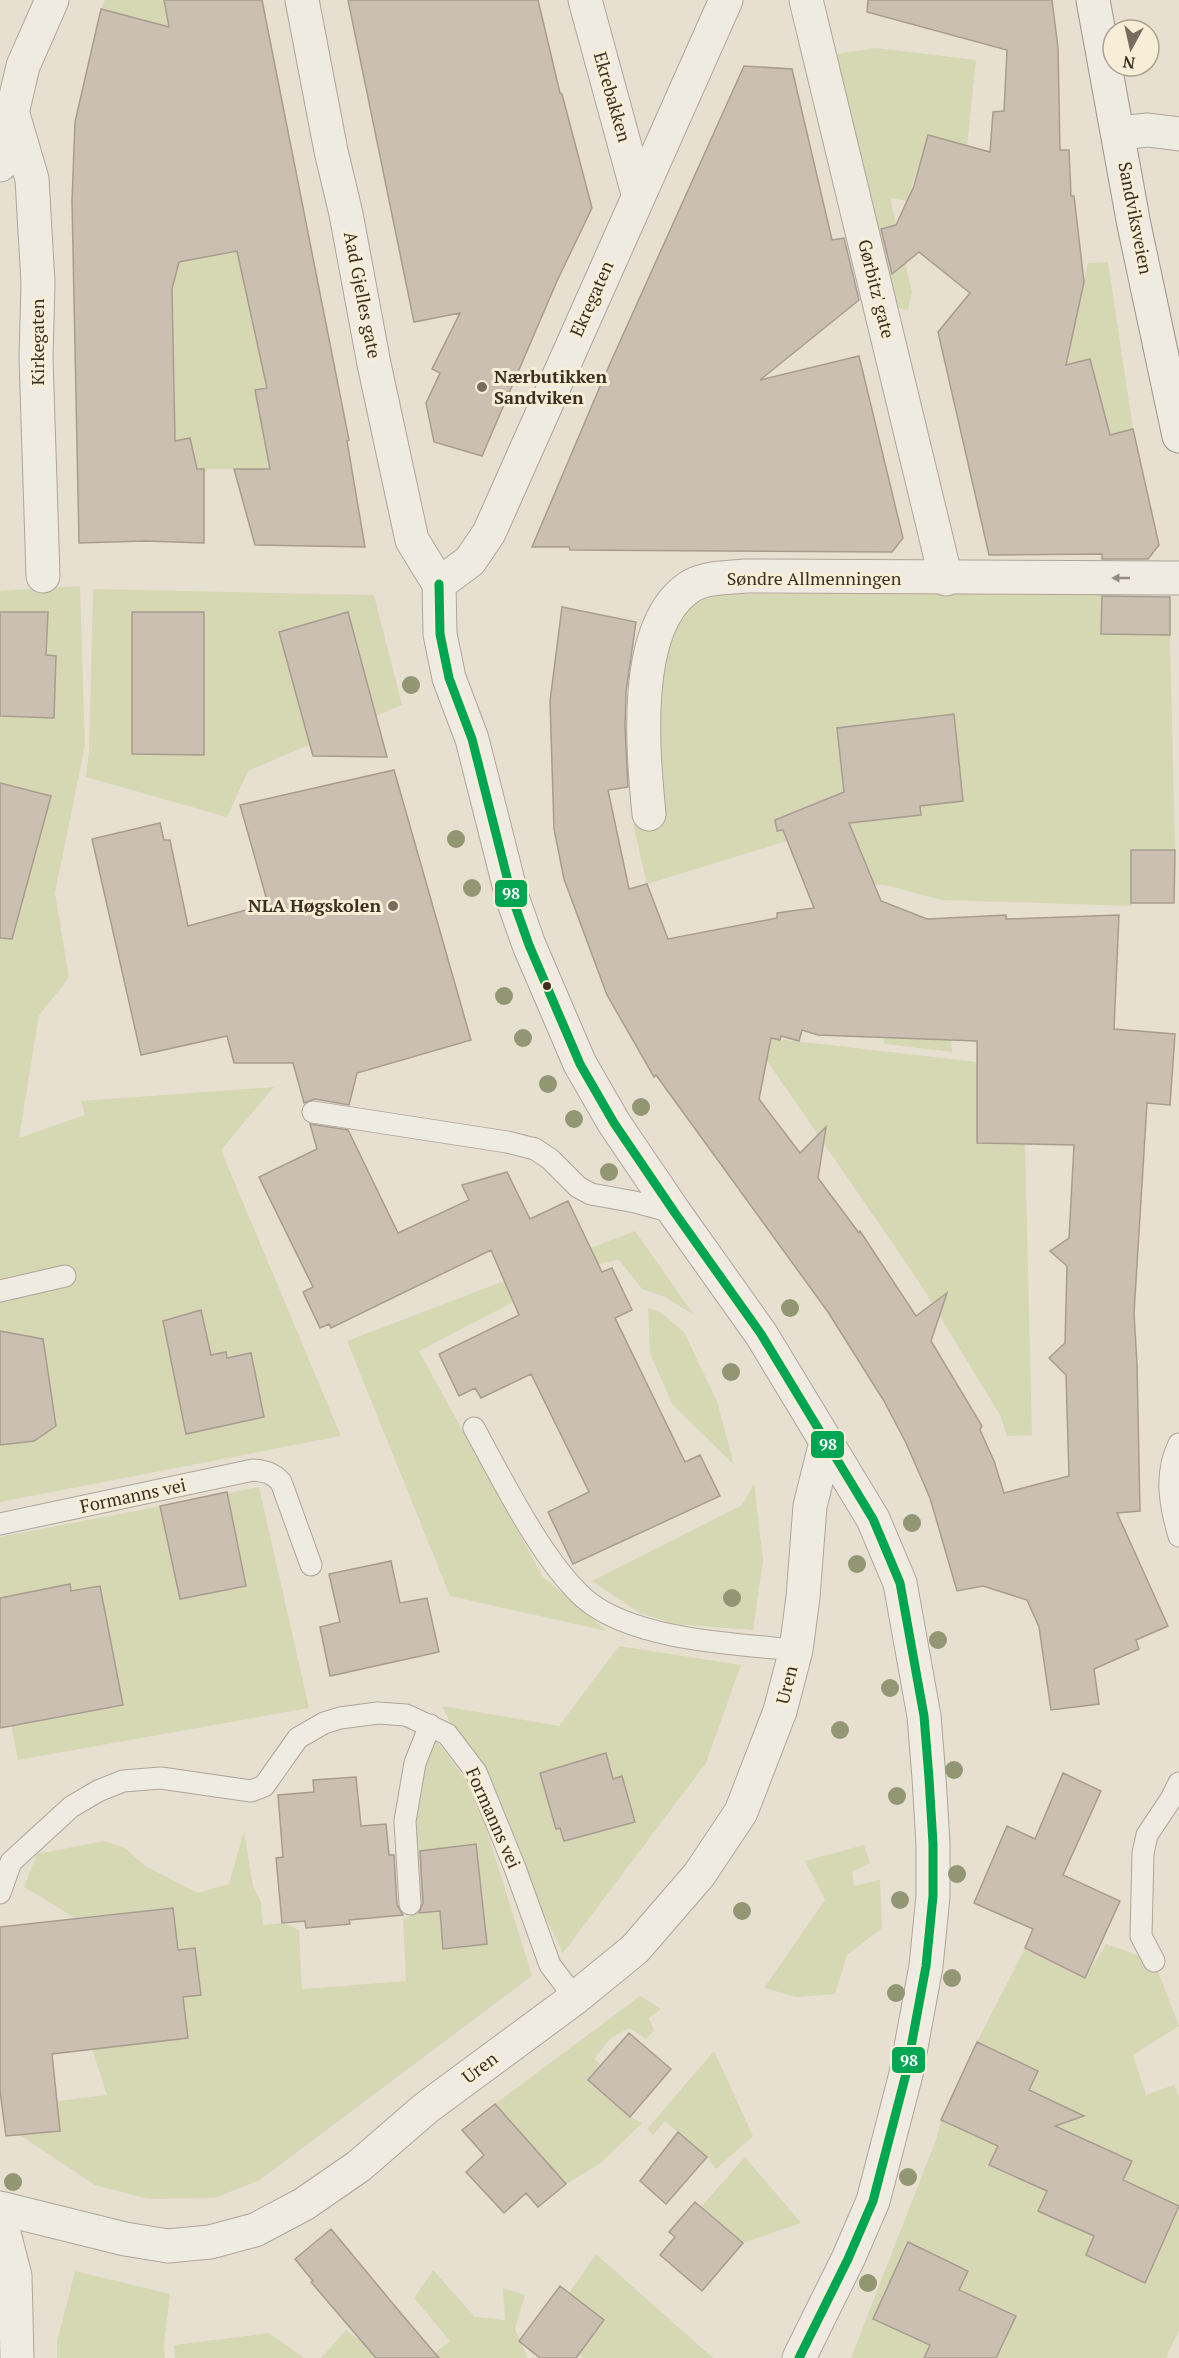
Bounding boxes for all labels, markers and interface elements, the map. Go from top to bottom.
north arrow [1101,18,1161,78]
street label: Ekrebakken [589,49,637,145]
text: N [1121,51,1136,75]
street label: Sandviksveien [1113,160,1159,276]
street label: Aad Gjelles gate [339,229,387,360]
street label: Gørbitz' gate [853,237,901,341]
street label: Ekregaten [564,257,619,340]
street label: Kirkegaten [25,298,49,386]
place label: Nærbutikken Sandviken [494,364,608,409]
marker: Nærbutikken Sandviken [475,380,489,394]
street label: Søndre Allmenningen [727,566,902,590]
one-way arrow [1111,573,1130,583]
line badge: 98 [494,879,528,908]
text: 98 [502,882,520,904]
place label: NLA Høgskolen [248,893,381,917]
marker: NLA Høgskolen [386,899,400,913]
unlabelled marker [541,980,553,992]
line badge: 98 [810,1430,845,1459]
text: 98 [819,1433,837,1455]
street label: Formanns vei [77,1472,188,1518]
street label: Uren [770,1663,802,1706]
street label: Formanns vei [461,1763,527,1872]
street label: Uren [457,2046,502,2088]
line badge: 98 [891,2046,926,2074]
text: 98 [900,2049,918,2071]

